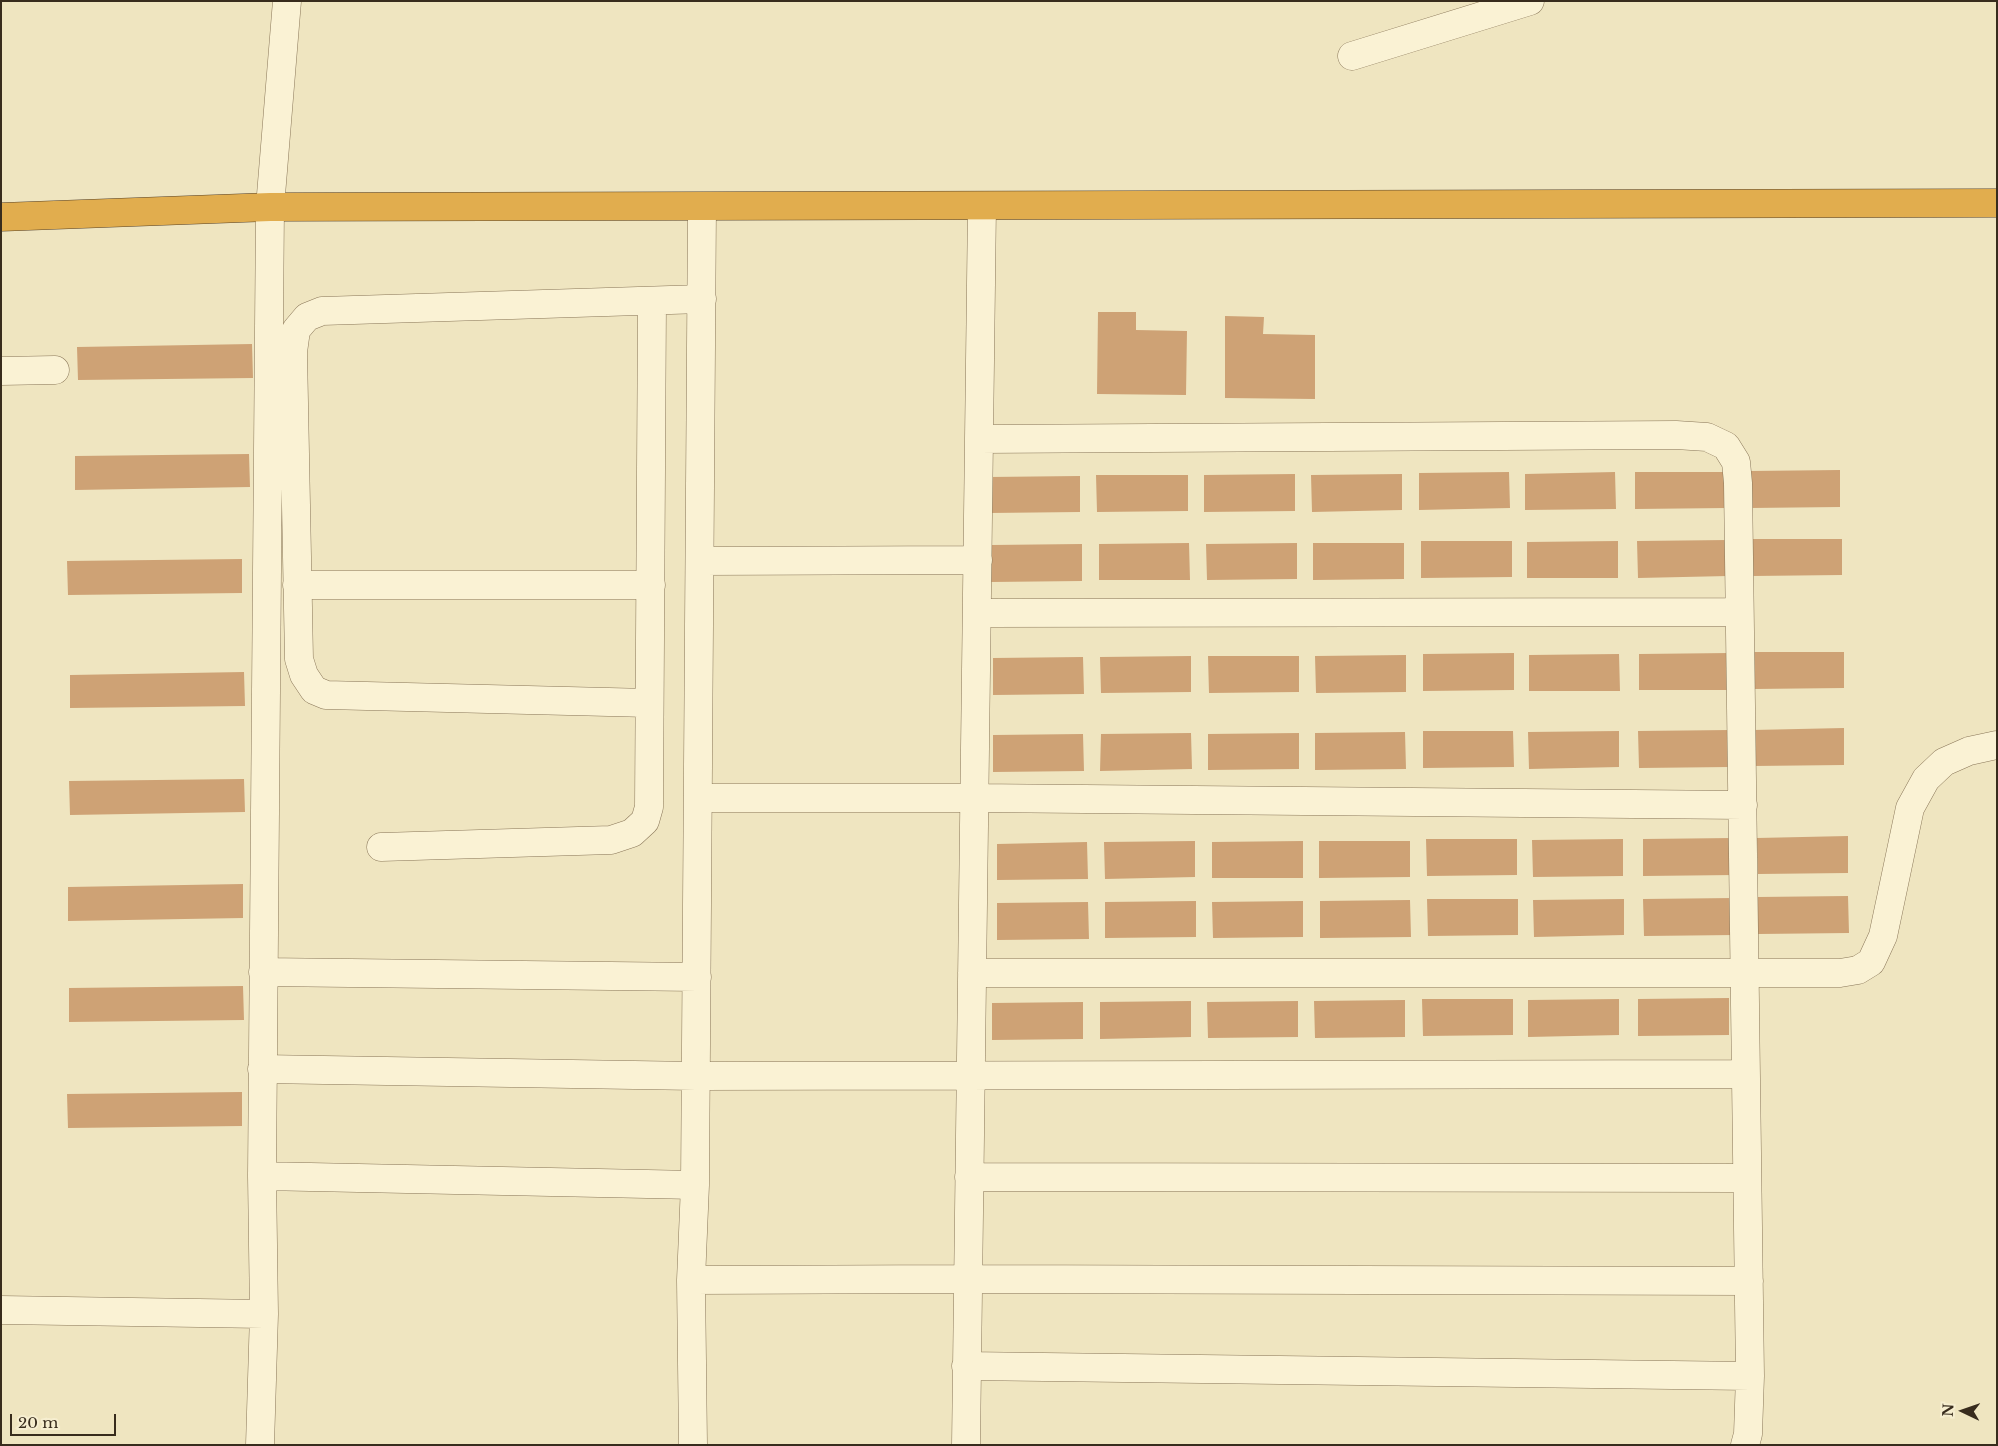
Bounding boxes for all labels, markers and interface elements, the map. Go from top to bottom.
north arrow [1938,1386,1988,1436]
text: N [1939,1403,1957,1417]
scale bar [12,1404,119,1436]
text: 20 m [18,1413,58,1432]

